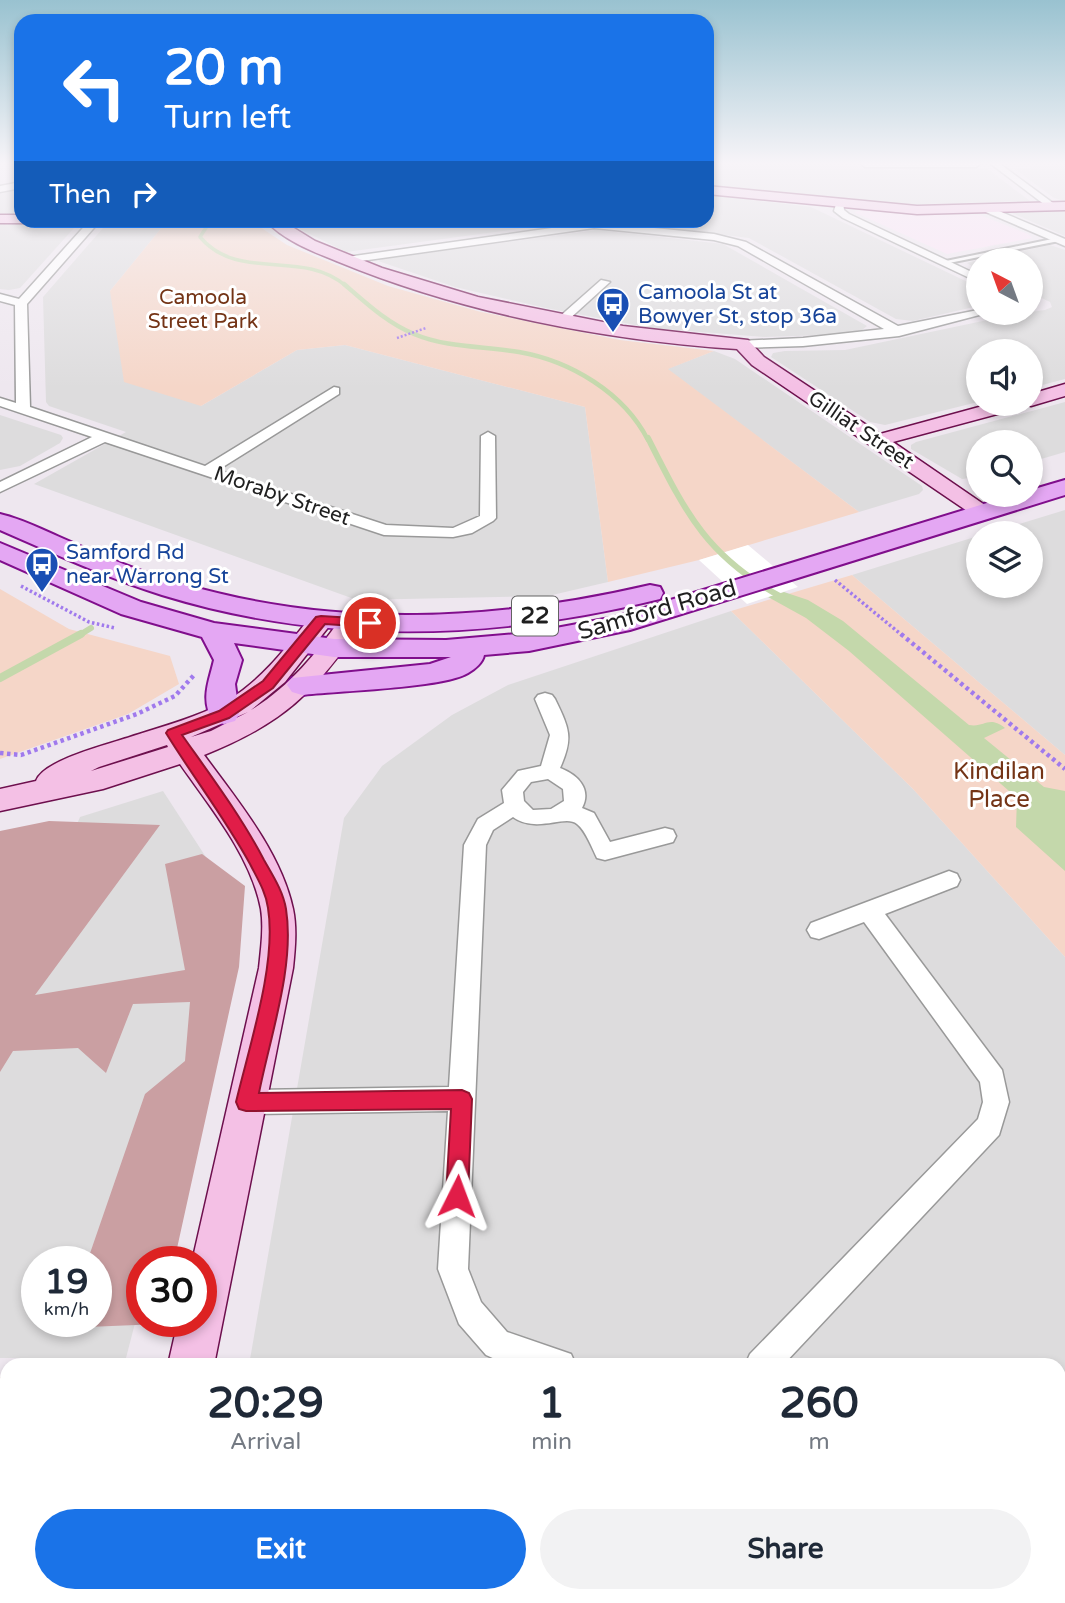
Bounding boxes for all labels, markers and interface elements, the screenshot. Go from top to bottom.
text: 20 m [164,39,283,98]
icon: left [49,42,140,133]
text: Turn left [164,99,291,137]
icon: right [125,175,163,213]
text: Then [49,179,111,210]
north arrow [966,248,1043,326]
map controls [966,248,1043,598]
place label: Camoola St at Bowyer St, stop 36a [638,280,837,329]
park label: Camoola Street Park [148,285,258,334]
bus stop icon: Camoola St at Bowyer St, stop 36a [594,285,632,334]
button: sound [966,339,1043,416]
street label: Gilliat Street [803,386,919,474]
button: search [966,430,1043,507]
street label: Moraby Street [211,461,353,531]
button: layers [966,521,1043,598]
place label: Samford Rd near Warrong St [66,540,229,589]
bus stop icon: Samford Rd near Warrong St [23,545,61,594]
street label: Samford Road [574,574,740,646]
pin [340,593,400,653]
road number: 22 [512,596,558,636]
icon: arrive [351,604,389,642]
park label: Kindilan Place [953,757,1045,814]
position arrow [420,1159,494,1233]
speed limit sign: 30 [126,1246,217,1337]
text: 19 [45,1261,88,1303]
text: km/h [44,1298,89,1320]
text: 20:29 [207,1378,324,1429]
text: 1 [538,1378,565,1429]
text: 260 [779,1378,859,1429]
text: Arrival [230,1428,301,1456]
text: min [531,1428,572,1456]
text: m [808,1428,830,1456]
button: Exit [35,1509,526,1589]
button: Share [540,1509,1031,1589]

